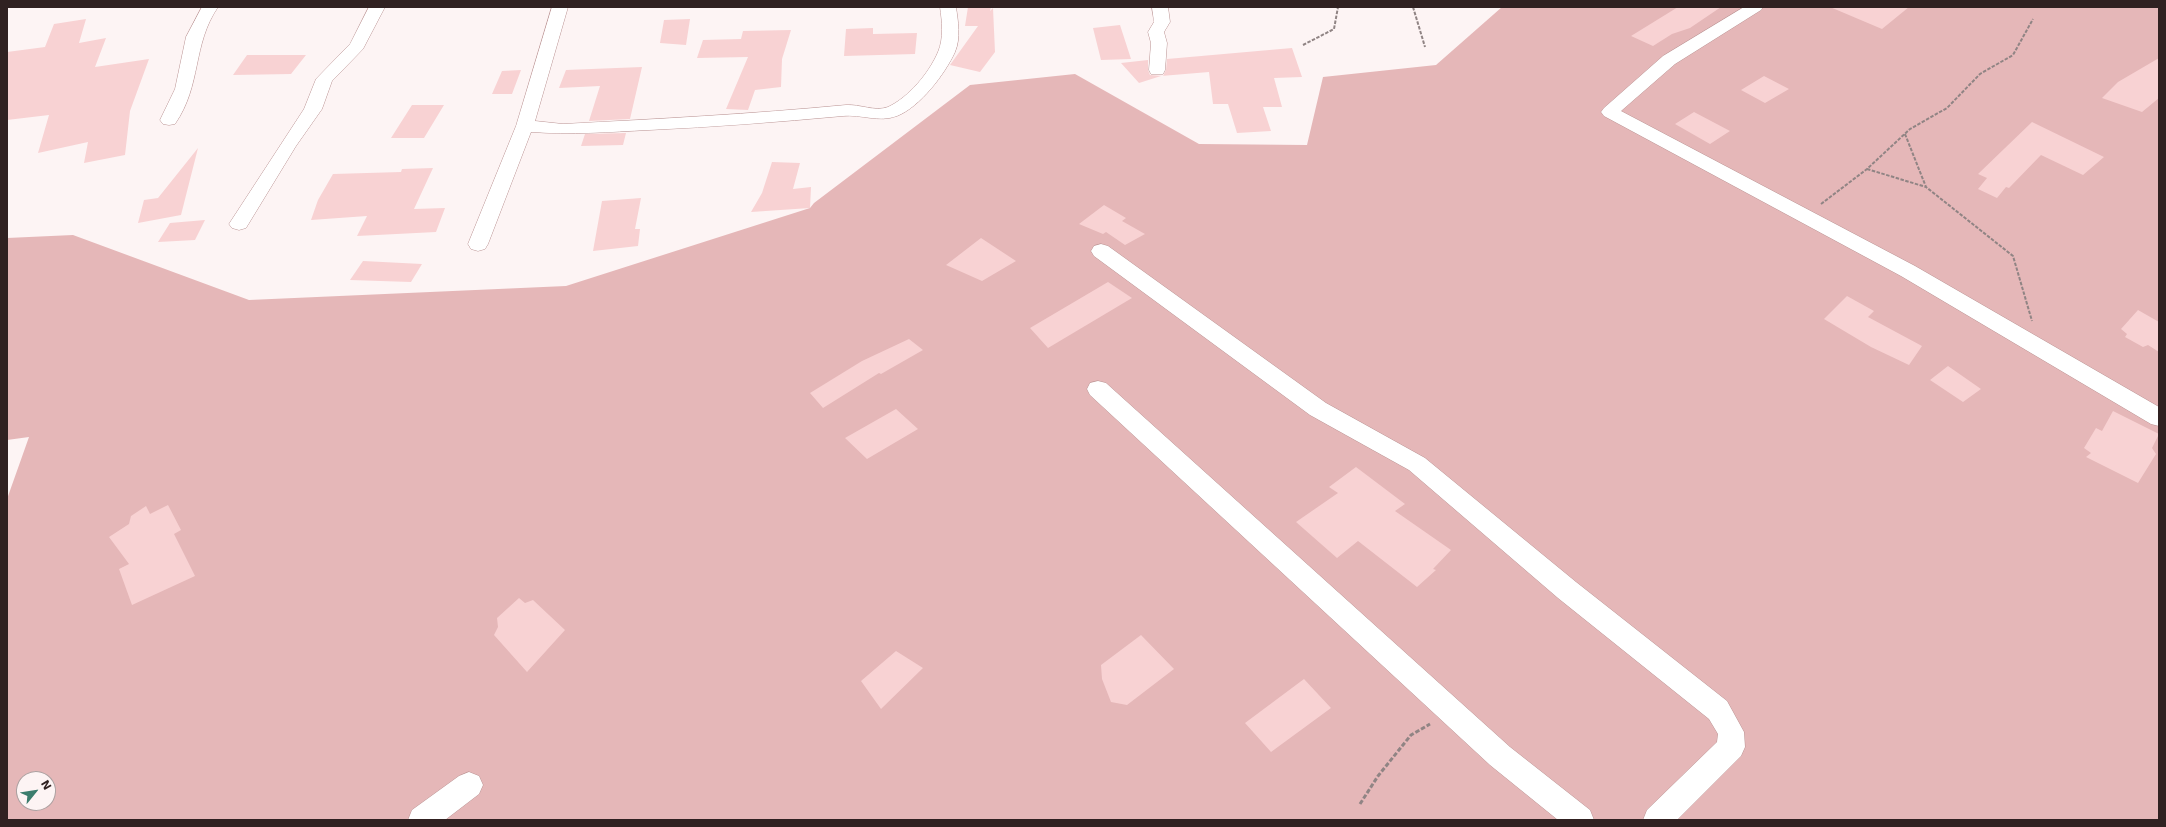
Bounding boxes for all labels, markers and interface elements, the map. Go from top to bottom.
north arrow [16,771,56,811]
text: N [38,778,54,792]

